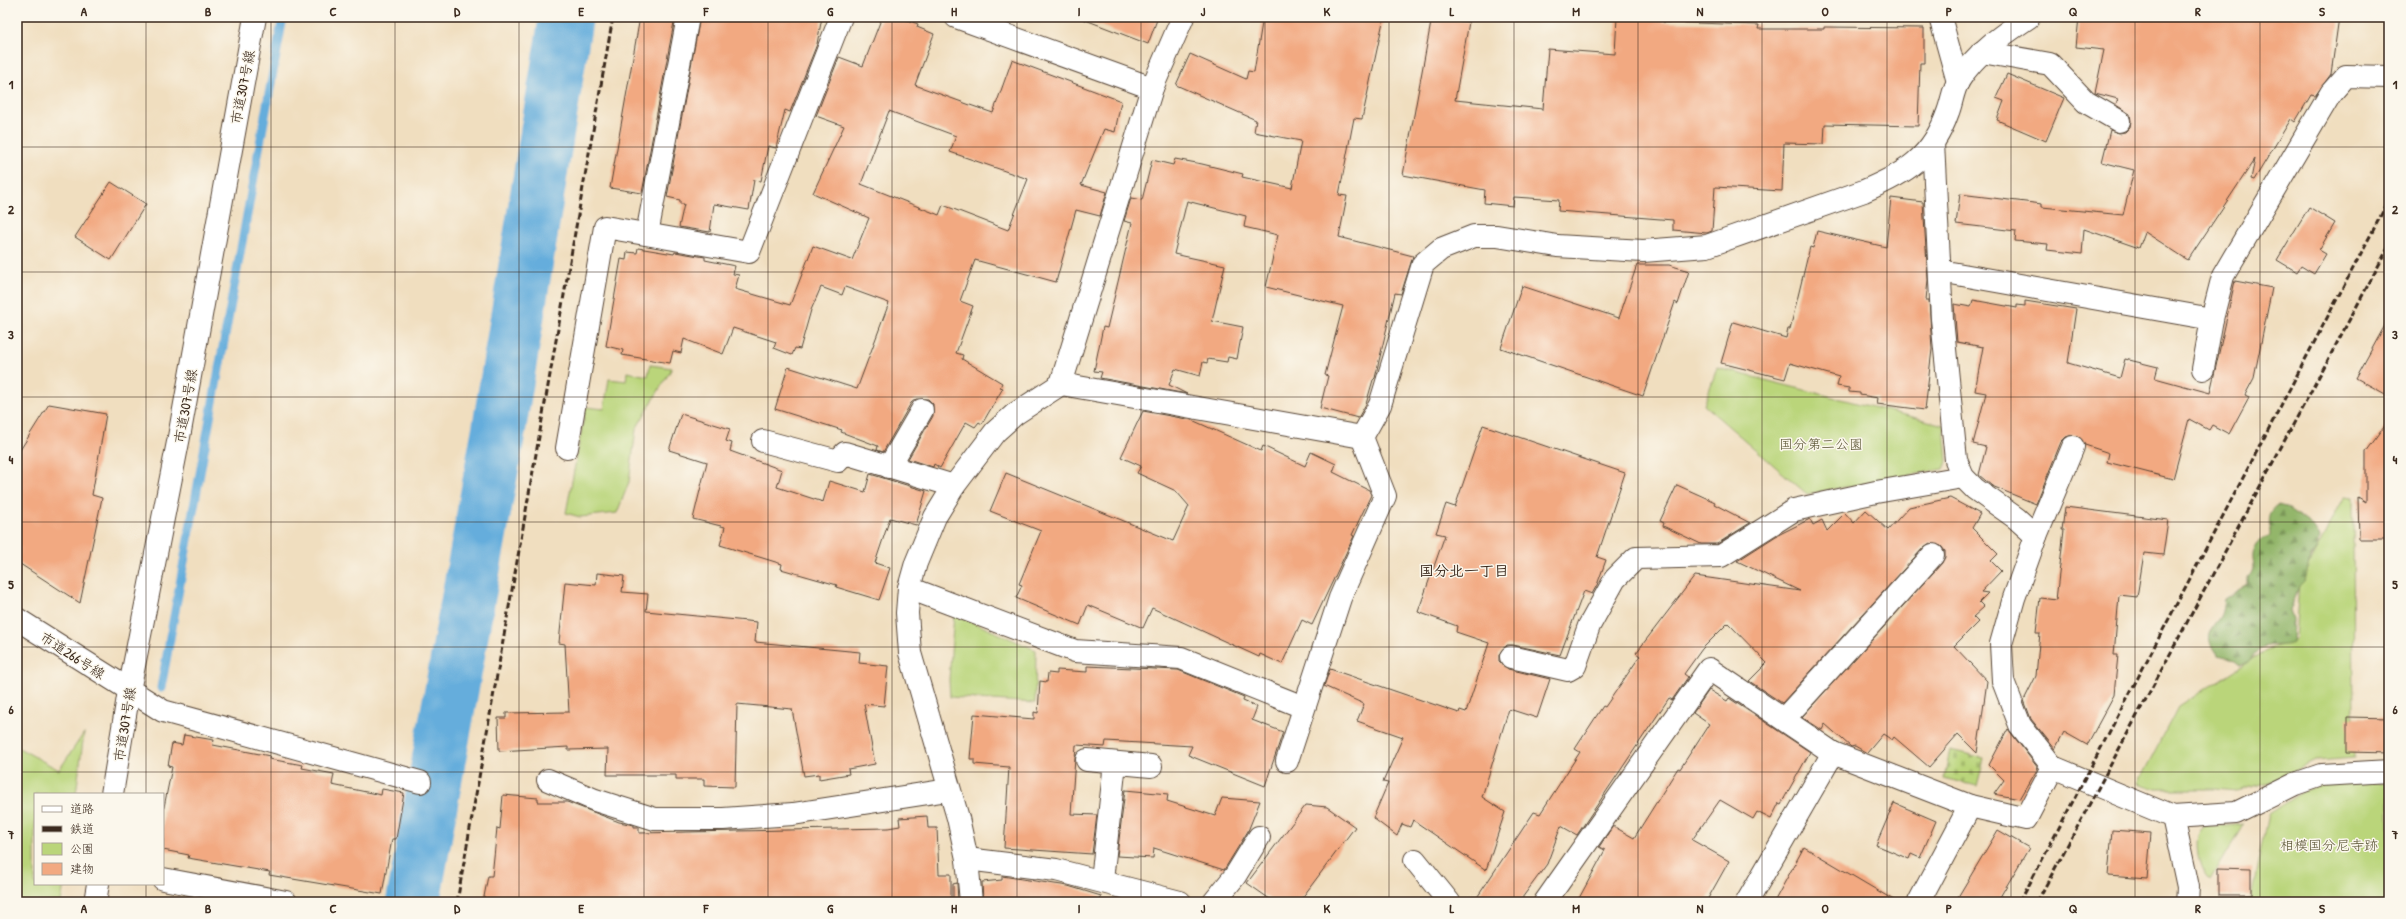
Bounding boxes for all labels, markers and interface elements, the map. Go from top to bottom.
text: A [81,2,88,20]
text: B [205,2,212,20]
text: C [329,2,337,20]
text: D [454,2,461,20]
text: E [578,2,584,20]
text: F [703,2,710,20]
text: G [827,2,834,20]
text: H [951,2,957,20]
text: I [1077,2,1081,20]
text: J [1201,2,1206,20]
text: K [1324,2,1331,20]
text: L [1450,2,1455,20]
text: M [1572,2,1580,20]
text: N [1697,2,1704,20]
text: O [1821,2,1829,20]
text: P [1946,2,1952,20]
text: Q [2069,2,2078,20]
text: R [2195,2,2201,20]
text: S [2319,2,2325,20]
street label: 市道307号線 [225,48,259,126]
text: 1 [9,75,14,93]
text: 1 [2393,75,2398,93]
text: 2 [8,200,15,218]
text: 2 [2392,200,2399,218]
text: 3 [8,325,14,343]
text: 3 [2392,325,2398,343]
street label: 市道307号線 [169,367,201,445]
park label: 国分第二公園 [1779,434,1863,453]
text: 4 [9,450,14,468]
text: 4 [2393,450,2398,468]
district label: 国分北一丁目 [1419,560,1509,581]
text: 5 [8,575,14,593]
text: 5 [2392,575,2398,593]
street label: 市道266号線 [37,627,109,683]
street label: 市道307号線 [109,685,139,763]
text: 6 [8,700,14,718]
text: 6 [2392,700,2398,718]
legend [34,793,164,885]
text: 道路 [70,800,94,817]
text: 鉄道 [70,820,94,837]
text: 7 [7,825,15,843]
text: 7 [2391,825,2399,843]
park label: 相模国分尼寺跡 [2280,835,2378,854]
text: 公園 [70,840,94,857]
text: 建物 [70,860,94,877]
text: A [81,899,88,917]
text: B [205,899,212,917]
text: C [329,899,337,917]
text: D [454,899,461,917]
text: E [578,899,584,917]
text: F [703,899,710,917]
text: G [827,899,834,917]
text: H [951,899,957,917]
text: I [1077,899,1081,917]
text: J [1201,899,1206,917]
text: K [1324,899,1331,917]
text: L [1450,899,1455,917]
text: M [1572,899,1580,917]
text: N [1697,899,1704,917]
text: O [1821,899,1829,917]
text: P [1946,899,1952,917]
text: Q [2069,899,2078,917]
text: R [2195,899,2201,917]
text: S [2319,899,2325,917]

